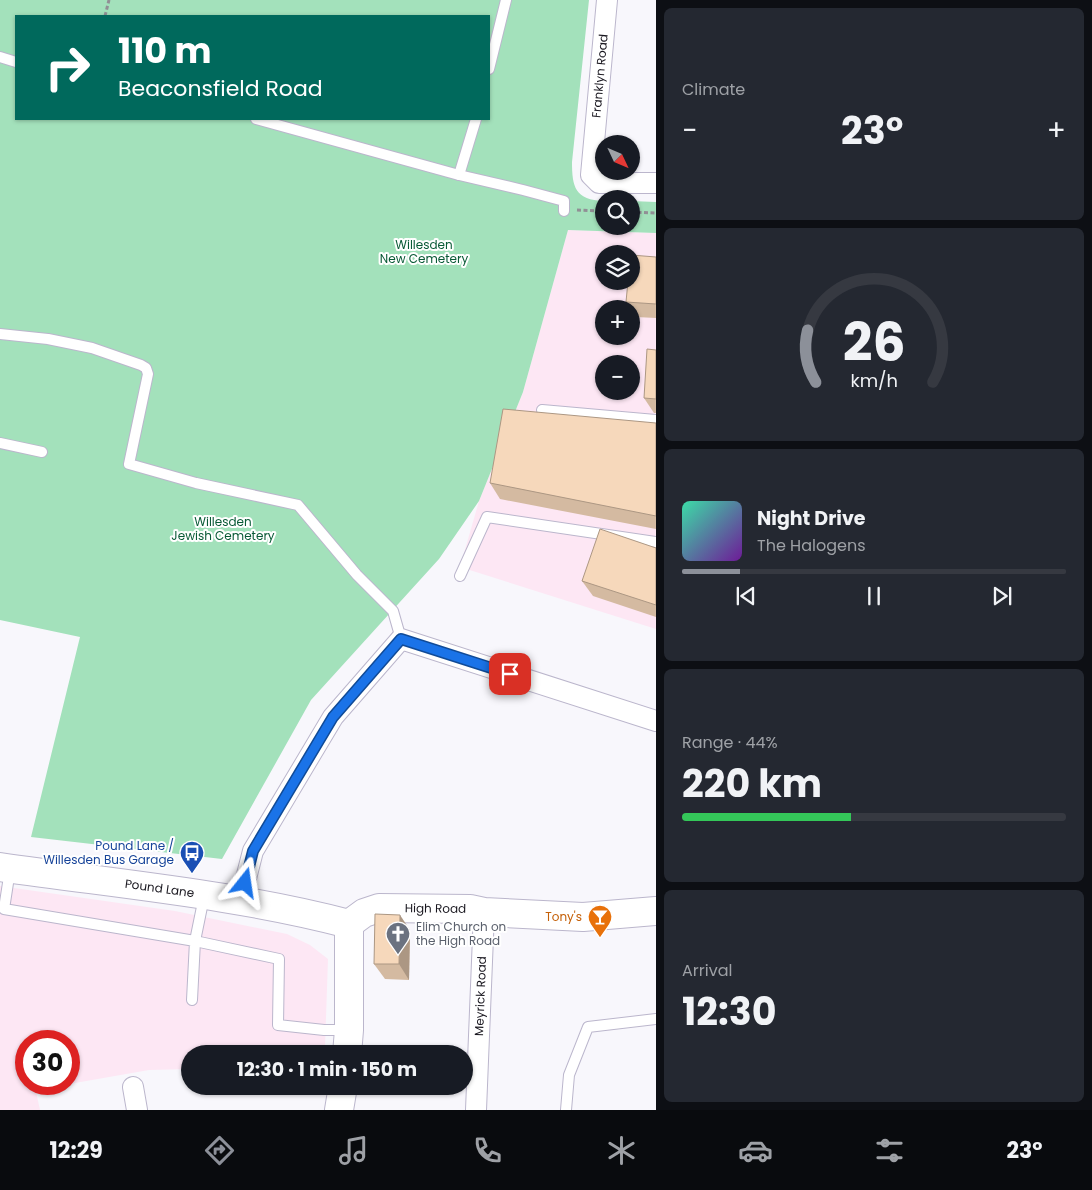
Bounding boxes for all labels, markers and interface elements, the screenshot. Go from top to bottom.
text: 110 m [118,26,212,75]
street label: Franklyn Road [587,33,612,119]
icon: right [35,35,100,100]
text: Beaconsfield Road [118,73,323,104]
text: Climate [682,78,745,101]
text: 23° [841,104,903,157]
text: − [682,111,697,150]
text: + [1047,111,1066,150]
north arrow [595,135,640,180]
map controls [595,135,640,400]
button: search [595,190,640,235]
park label: Willesden New Cemetery [380,236,468,267]
button: layers [595,245,640,290]
button: + [595,300,640,345]
text: 26 [843,306,905,379]
button: − [595,355,640,400]
text: km/h [850,368,898,393]
text: Night Drive [757,505,866,532]
park label: Willesden Jewish Cemetery [171,513,275,544]
text: The Halogens [757,534,865,557]
icon: previous [732,582,760,610]
icon: pause [860,582,888,610]
icon: next [988,582,1016,610]
pin [489,653,531,695]
icon: arrive [496,660,524,688]
text: Range · 44% [682,731,778,754]
text: 220 km [682,757,822,810]
place label: Pound Lane / Willesden Bus Garage [43,837,174,868]
bus stop icon: Pound Lane / Willesden Bus Garage [179,840,205,874]
position arrow [218,856,270,908]
street label: Pound Lane [124,875,195,901]
street label: High Road [405,899,466,917]
bar icon: Tony's [587,904,613,938]
place label: Tony's [545,908,582,925]
place label: Elim Church on the High Road [416,918,506,949]
church icon: Elim Church on the High Road [385,921,411,955]
street label: Meyrick Road [470,956,490,1036]
text: Arrival [682,959,732,982]
text: 12:30 [682,985,777,1038]
speed limit sign: 30 [15,1030,80,1095]
text: 12:30 · 1 min · 150 m [237,1056,417,1083]
icon: directions [202,1133,237,1168]
icon: music [336,1133,371,1168]
icon: phone [470,1133,505,1168]
icon: climate [604,1133,639,1168]
icon: car [738,1133,773,1168]
icon: filters [872,1133,907,1168]
text: 12:29 [50,1135,103,1166]
text: 23° [1006,1135,1042,1166]

